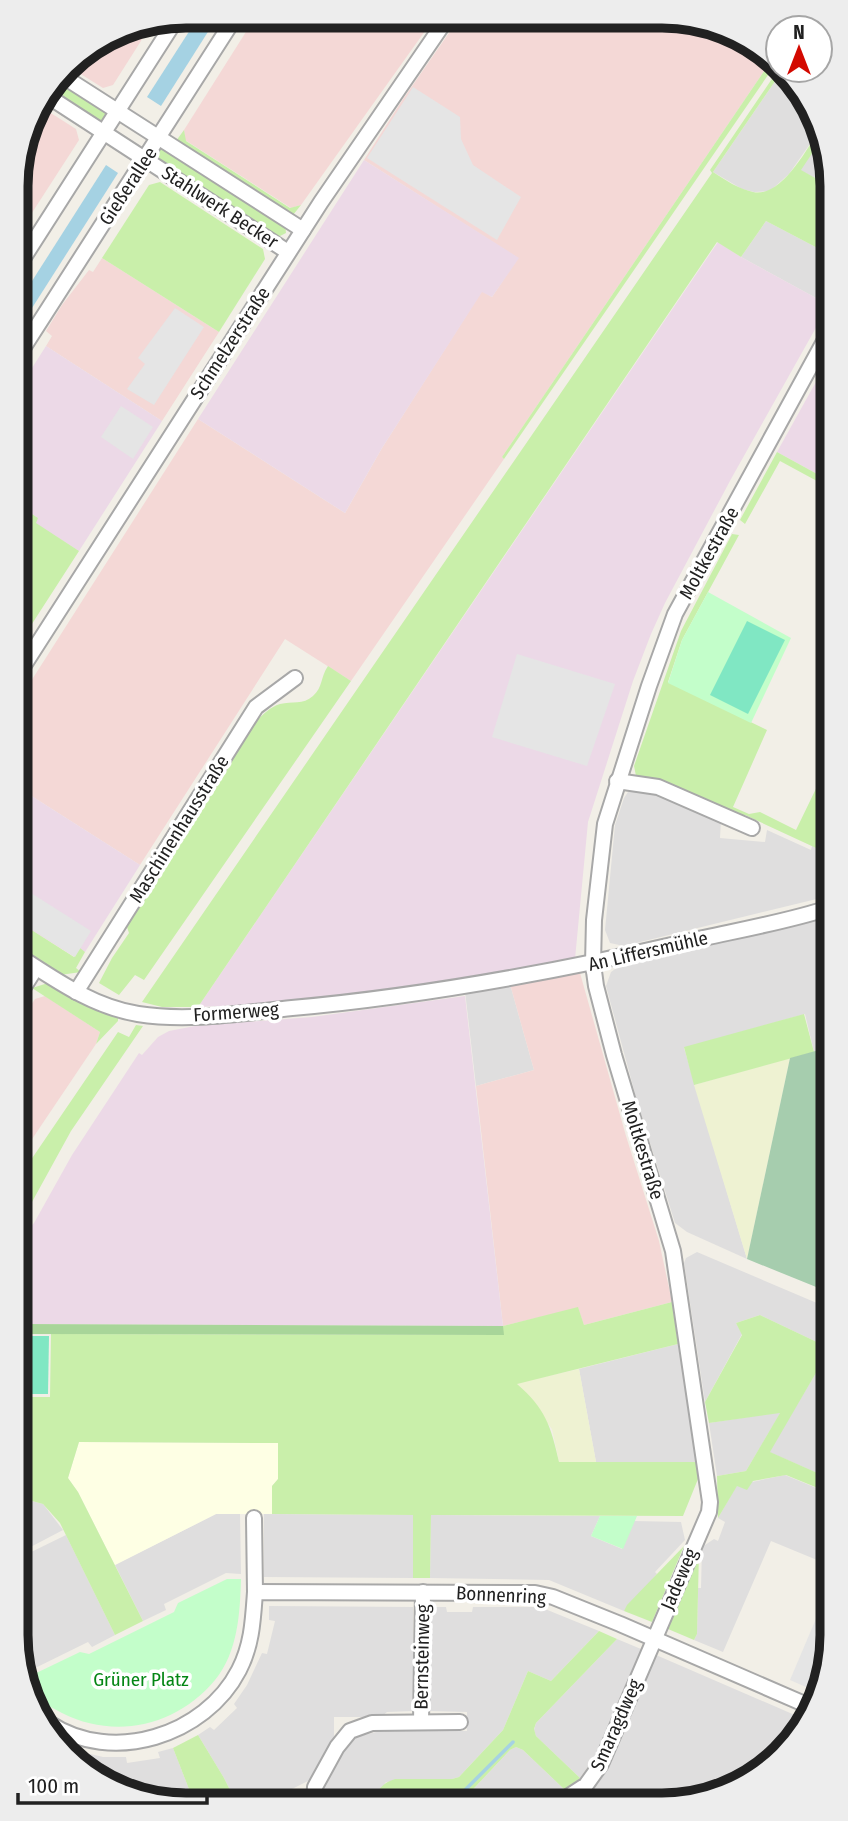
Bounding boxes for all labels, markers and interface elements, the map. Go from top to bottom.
north arrow [764,14,834,84]
text: N [793,21,805,44]
street label: Gießerallee [94,143,162,229]
street label: Stahlwerk Becker [157,161,283,253]
street label: Schmelzerstraße [185,283,275,403]
street label: Moltkestraße [674,503,744,603]
street label: Maschinenhausstraße [124,751,234,907]
street label: An Liffersmühle [586,926,710,976]
street label: Formerweg [192,998,280,1026]
street label: Moltkestraße [617,1098,669,1202]
street label: Jadeweg [656,1545,702,1613]
street label: Bonnenring [455,1581,547,1609]
street label: Bernsteinweg [410,1604,434,1710]
park label: Grüner Platz [93,1668,189,1691]
street label: Smaragdweg [586,1675,646,1774]
scale bar [18,1762,206,1806]
text: 100 m [28,1773,79,1799]

